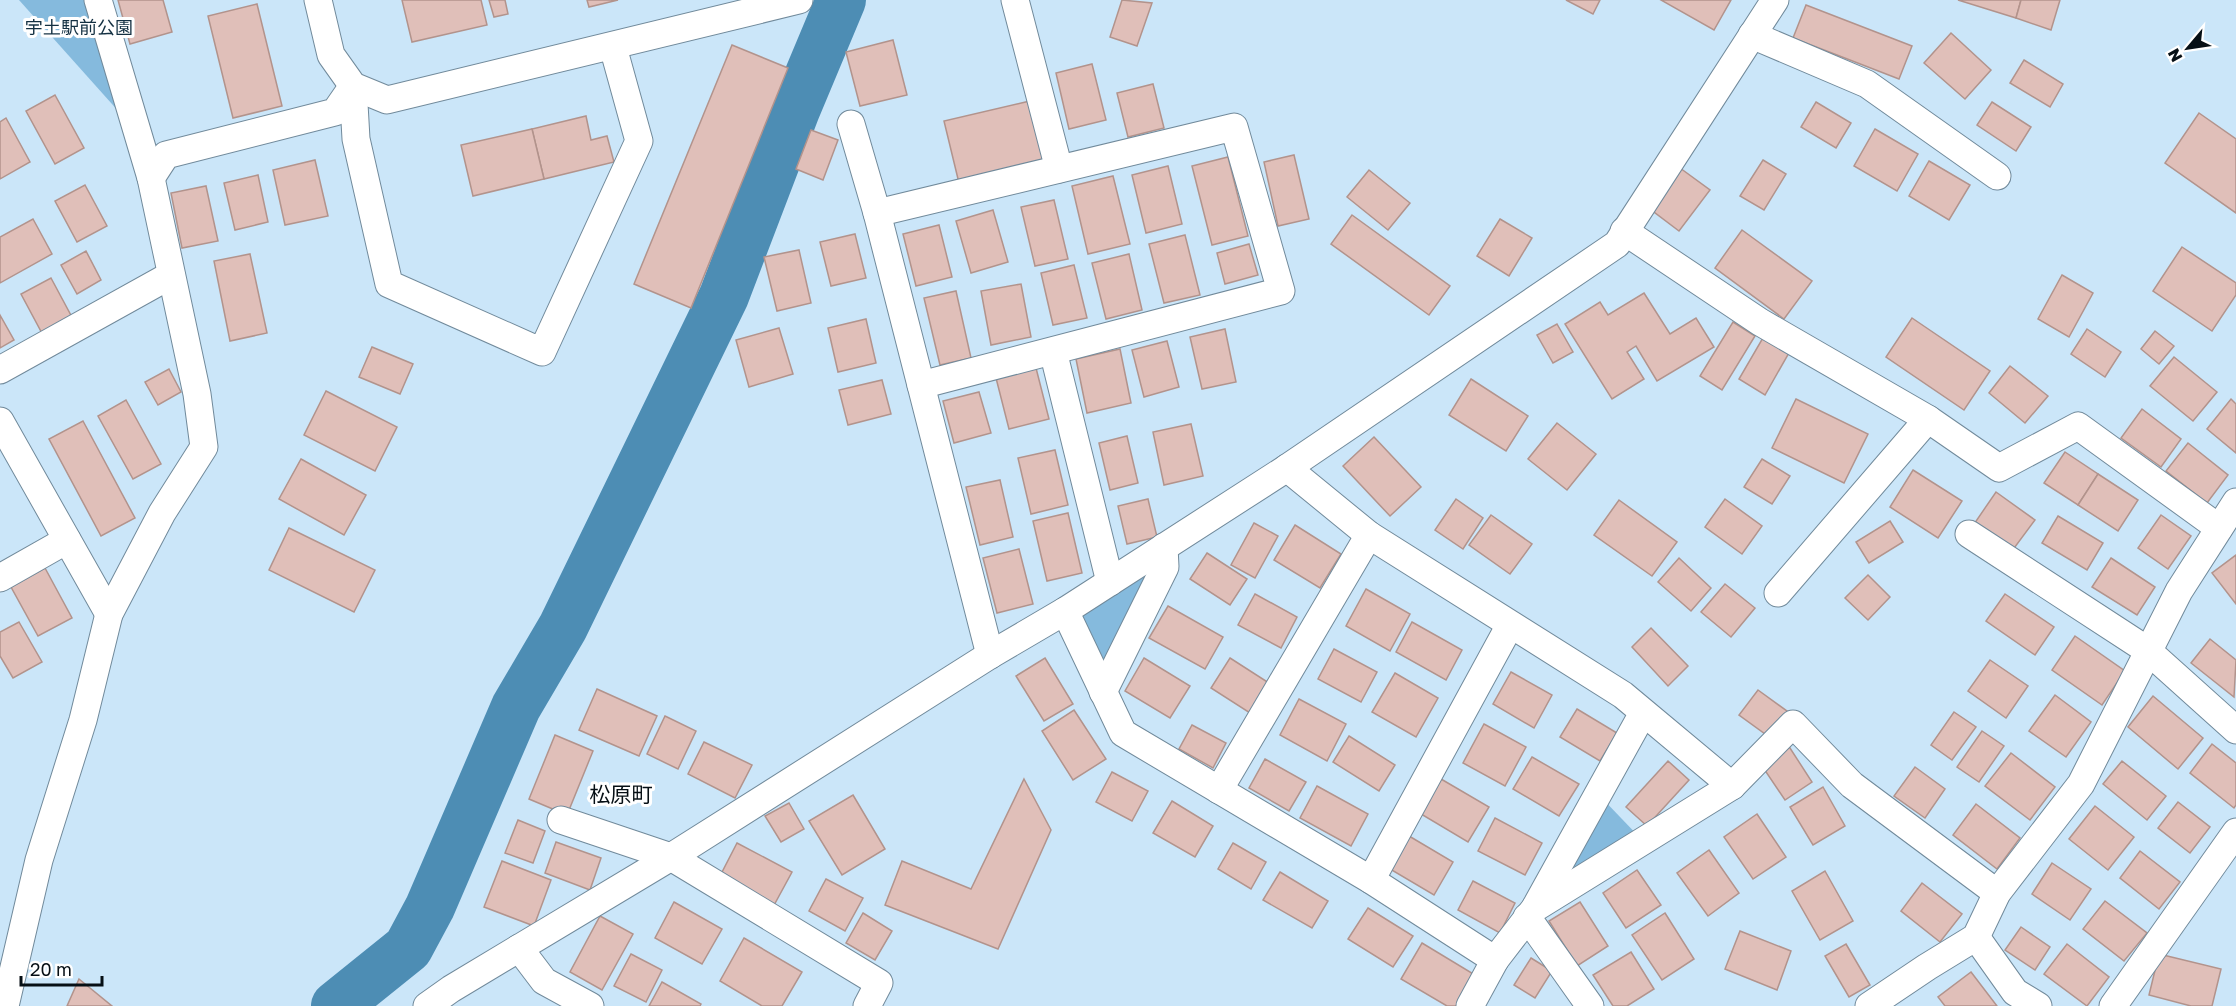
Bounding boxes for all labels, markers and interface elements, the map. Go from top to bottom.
park label: 宇土駅前公園 [25,16,133,38]
north arrow [2158,18,2218,78]
text: N [2163,45,2187,65]
district label: 松原町 [590,781,653,807]
scale bar [21,949,102,987]
text: 20 m [30,958,72,980]

